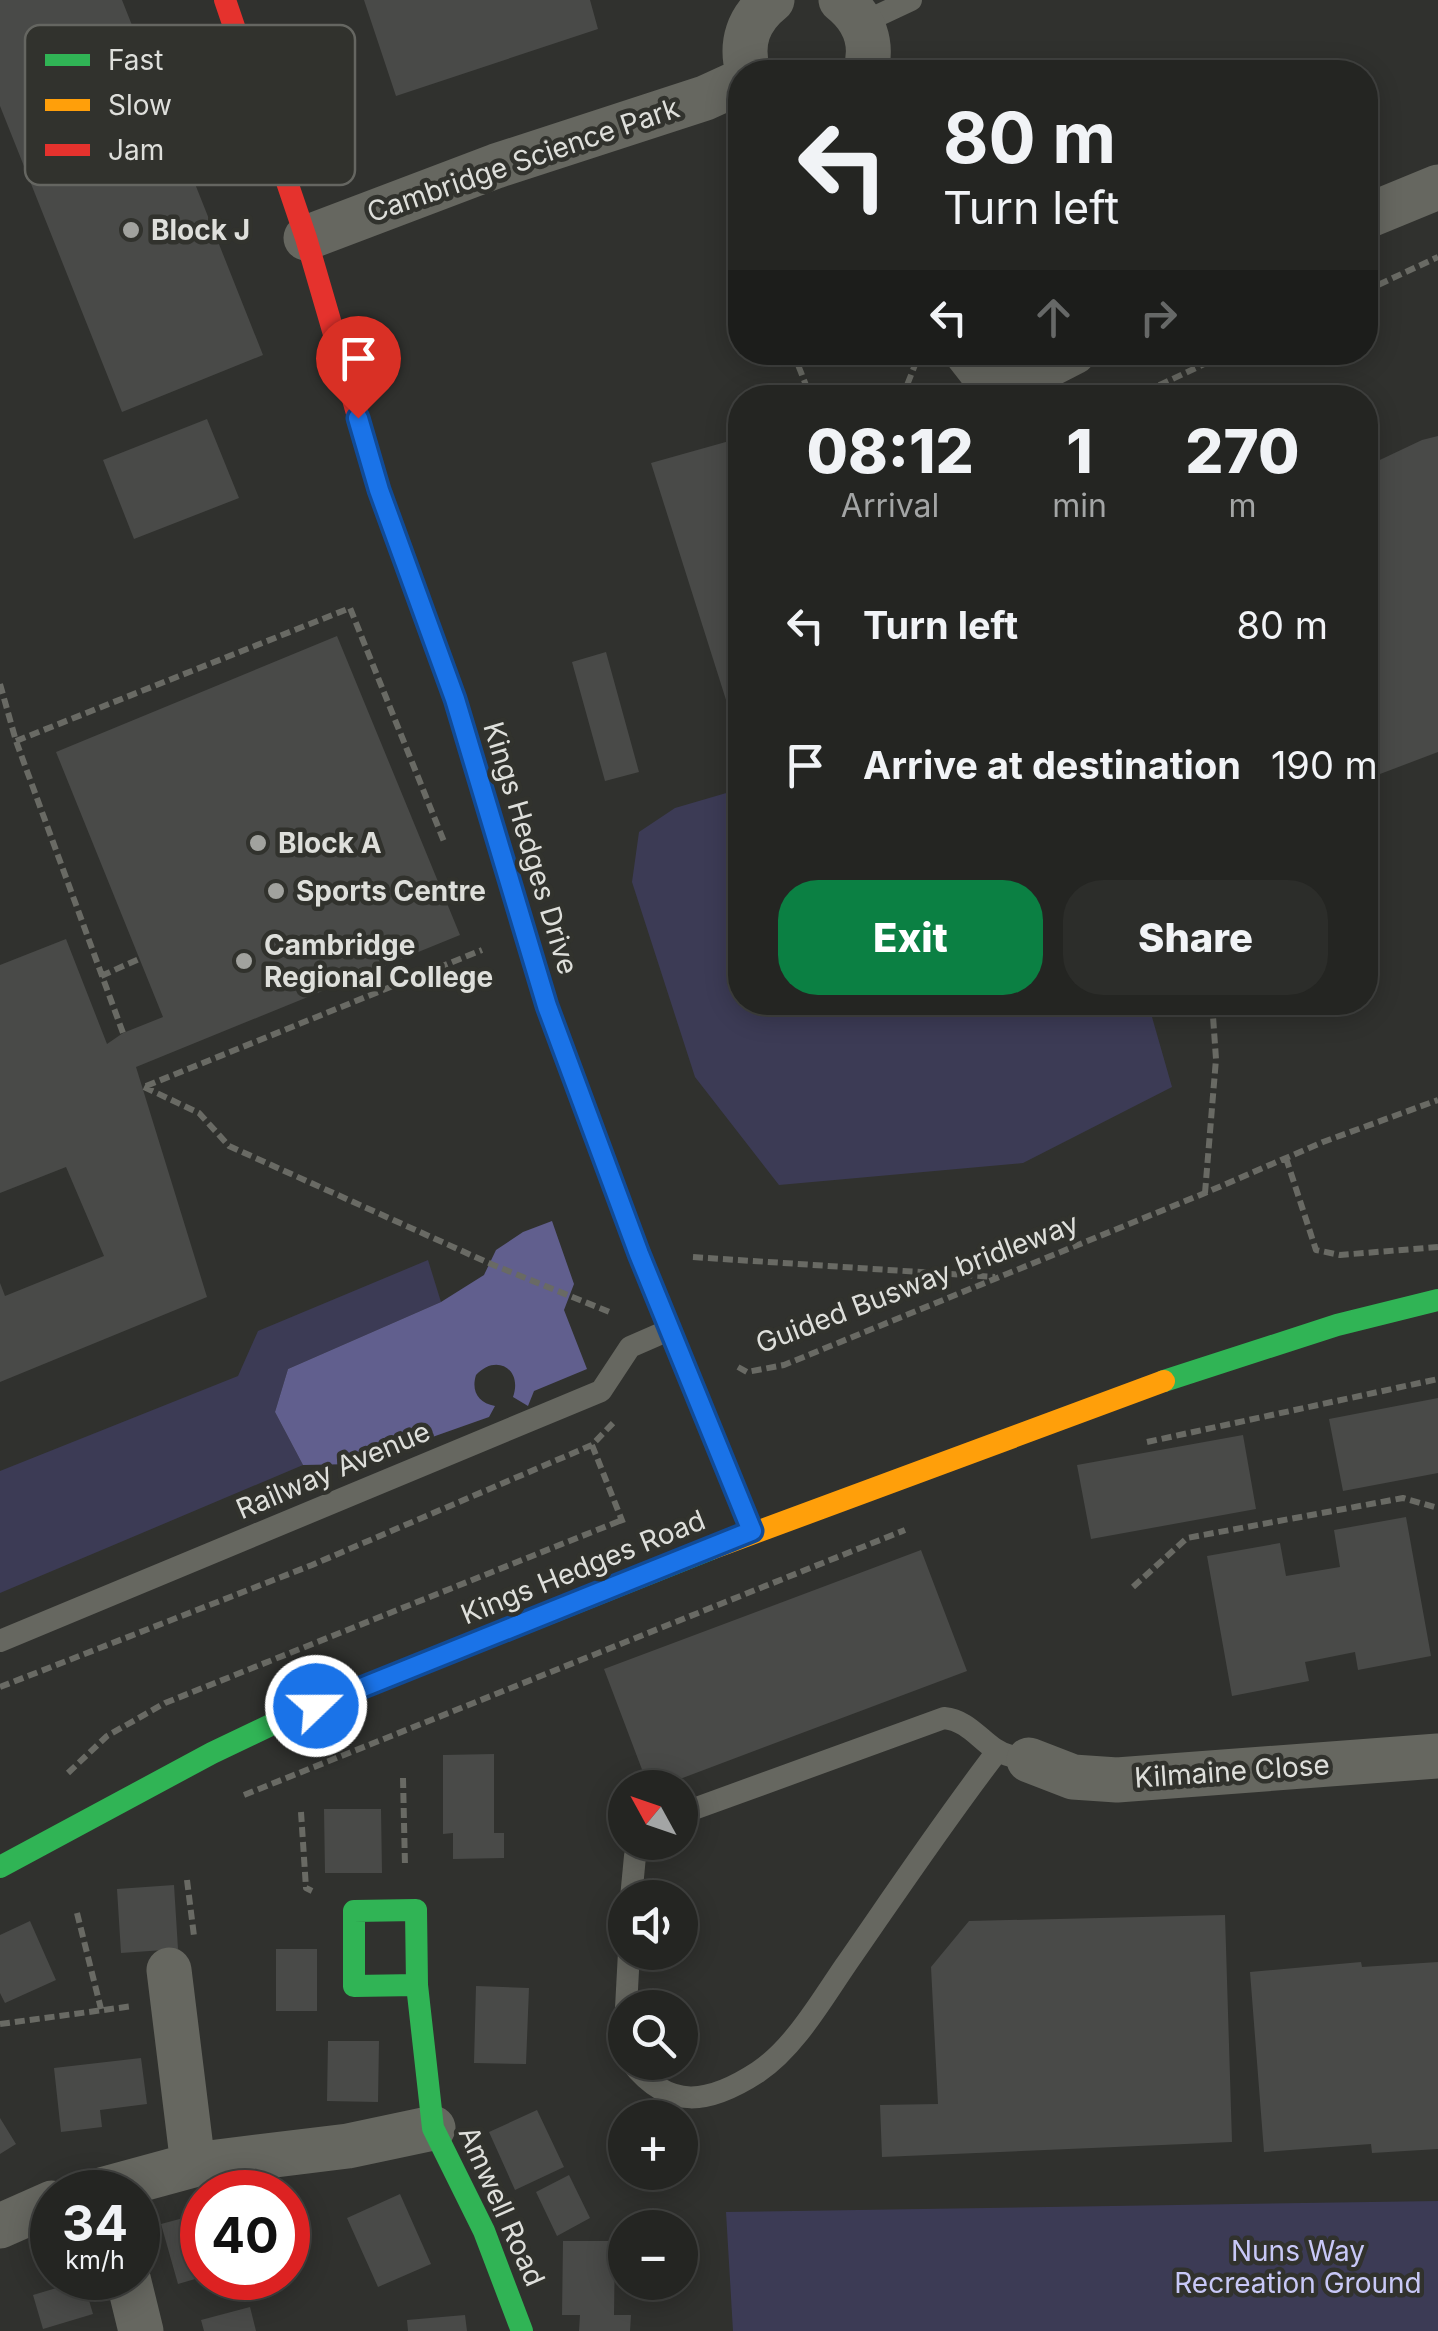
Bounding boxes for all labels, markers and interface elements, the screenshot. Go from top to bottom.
legend [25,25,355,185]
text: Fast [108,43,164,77]
text: Slow [108,88,172,122]
street label: Cambridge Science Park [362,91,684,229]
text: 80 m [943,95,1116,180]
icon: left [778,100,908,230]
text: Jam [108,133,164,167]
text: Turn left [943,180,1119,235]
place label: Block J [151,213,250,247]
marker: Block J [120,219,142,241]
icon: left [921,290,976,345]
icon: ahead [1026,290,1081,345]
icon: right [1131,290,1186,345]
pin [316,316,401,419]
icon: arrive [331,331,386,386]
text: 08:12 [806,415,974,487]
text: 1 [1066,415,1093,487]
text: 270 [1185,415,1299,487]
text: Arrival [841,486,939,525]
text: min [1052,486,1107,525]
text: m [1228,486,1256,525]
icon: left [778,598,833,653]
text: Turn left [863,602,1018,648]
text: 80 m [1237,602,1328,648]
street label: Kings Hedges Drive [476,718,586,978]
icon: arrive [778,738,833,793]
text: Arrive at destination [863,742,1241,788]
text: 190 m [1271,742,1378,788]
place label: Block A [278,826,382,860]
marker: Block A [247,832,269,854]
place label: Sports Centre [296,874,486,908]
marker: Sports Centre [265,880,287,902]
button: Exit [778,880,1043,995]
button: Share [1063,880,1328,995]
place label: Cambridge Regional College [264,928,493,994]
marker: Cambridge Regional College [233,950,255,972]
street label: Guided Busway bridleway [751,1206,1083,1360]
street label: Railway Avenue [231,1414,435,1526]
street label: Kings Hedges Road [456,1502,710,1632]
position arrow [264,1654,368,1758]
street label: Kilmaine Close [1133,1747,1331,1795]
north arrow [608,1770,698,1860]
map controls [608,1770,698,2300]
button: sound [608,1880,698,1970]
button: search [608,1990,698,2080]
button: + [608,2100,698,2190]
street label: Amwell Road [452,2121,552,2291]
speed limit sign: 40 [180,2170,310,2300]
text: 34 [62,2193,128,2253]
button: − [608,2210,698,2300]
park label: Nuns Way Recreation Ground [1174,2234,1422,2300]
text: km/h [65,2245,125,2275]

